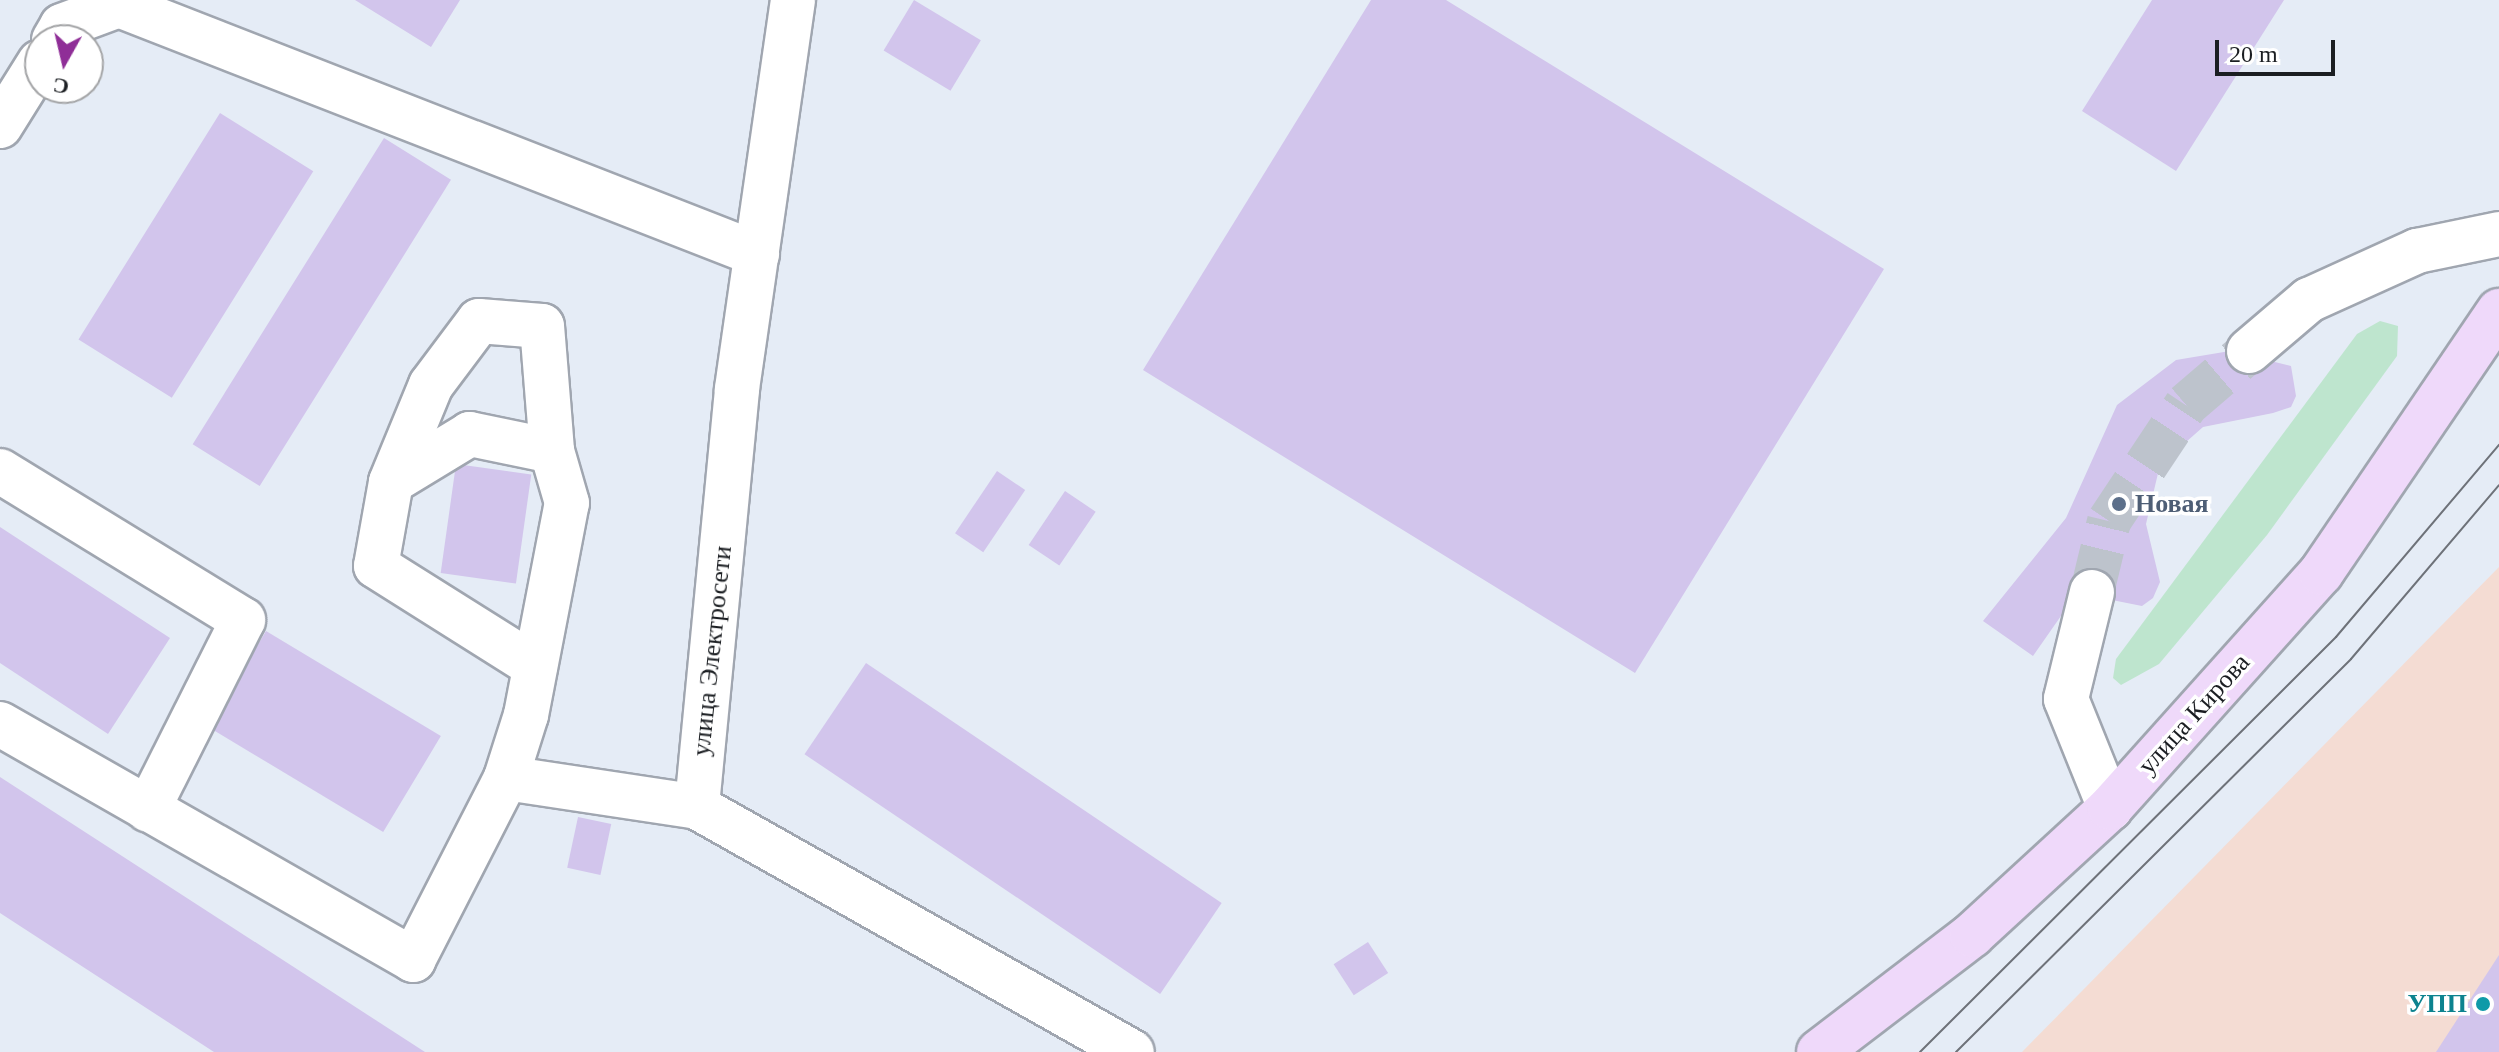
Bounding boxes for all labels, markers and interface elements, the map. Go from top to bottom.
north arrow [24,24,104,104]
scale bar [2219,24,2339,74]
text: 20 m [2229,41,2278,67]
text: С [51,73,70,100]
place label: Новая [2135,488,2209,520]
marker: Новая [2110,495,2128,513]
street label: улица Электросети [685,544,739,758]
street label: улица Кирова [2132,647,2256,781]
place label: УПП [2407,988,2467,1020]
marker: УПП [2474,995,2492,1013]

